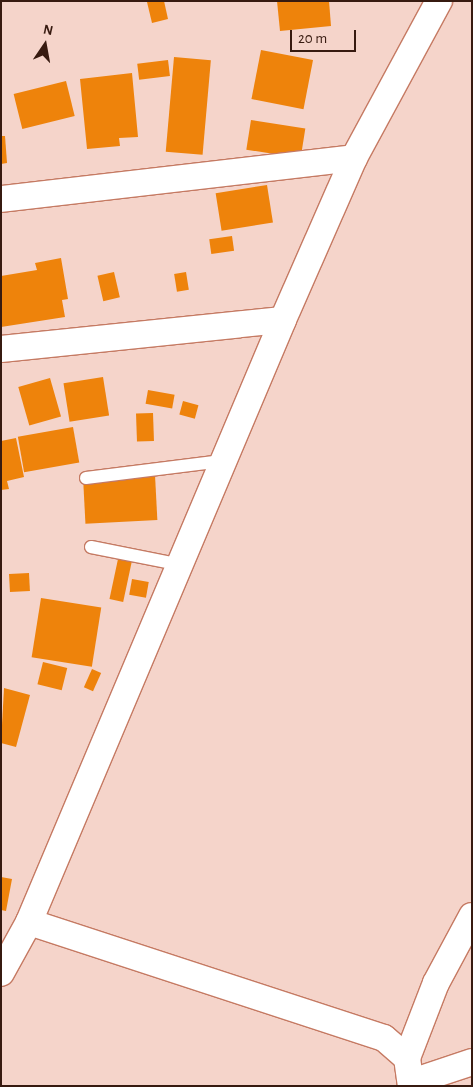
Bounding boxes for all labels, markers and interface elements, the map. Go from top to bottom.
north arrow [20,20,70,70]
scale bar [293,20,359,52]
text: N [42,22,54,38]
text: 20 m [298,31,327,46]

